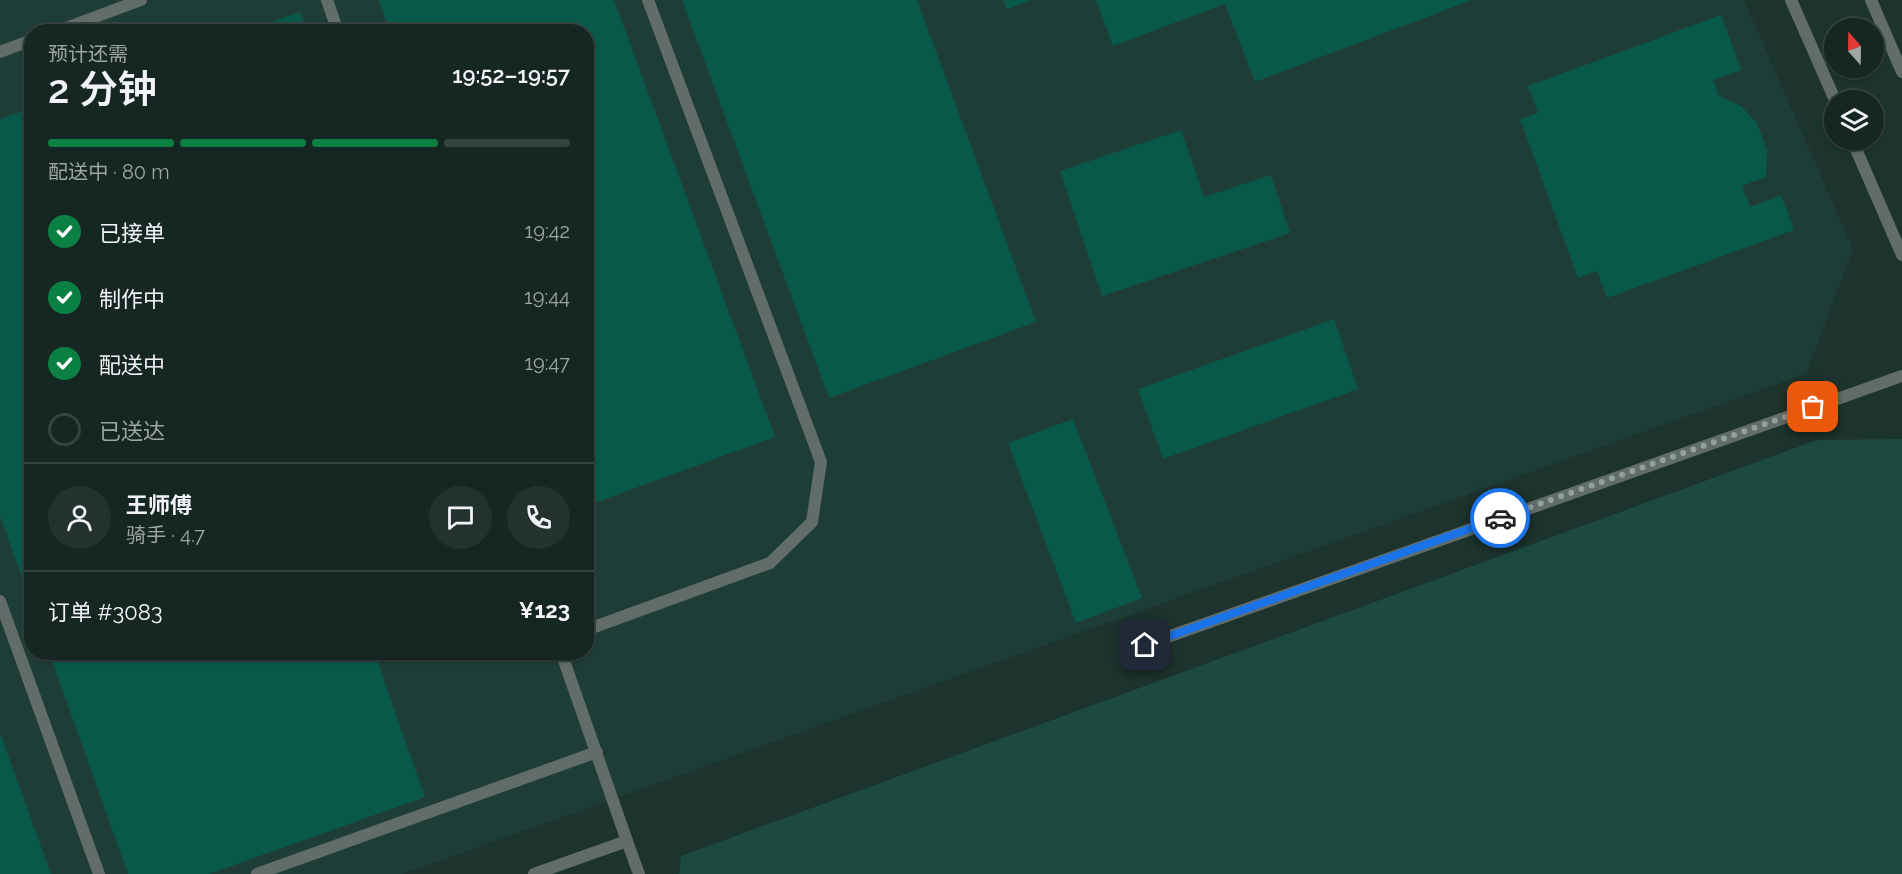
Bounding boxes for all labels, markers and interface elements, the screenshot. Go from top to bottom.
north arrow [1824,18,1884,78]
map controls [1824,18,1884,150]
text: 预计还需 [48,42,128,66]
text: 19:52–19:57 [452,62,570,88]
text: 2 分钟 [48,66,157,112]
button: layers [1824,90,1884,150]
text: 配送中 · 80 m [48,160,170,184]
icon: check [48,215,81,248]
text: 19:42 [525,219,570,243]
text: 已接单 [99,220,165,246]
icon: check [48,281,81,314]
text: 19:44 [524,285,570,309]
text: 制作中 [99,286,165,312]
icon: check [48,347,81,380]
text: 19:47 [524,351,570,375]
text: 配送中 [99,352,165,378]
pin [1787,381,1838,432]
icon: bag [1796,390,1829,423]
text: 已送达 [99,418,165,444]
button: person [48,486,111,549]
button: chat [429,486,492,549]
button: phone [507,486,570,549]
courier [1470,488,1530,548]
text: 王师傅 [126,492,192,518]
icon: car [1484,502,1517,535]
text: 骑手 · 4.7 [126,523,205,547]
text: ¥123 [519,597,570,623]
text: 订单 #3083 [48,599,163,625]
pin [1119,619,1170,670]
icon: home [1128,628,1161,661]

